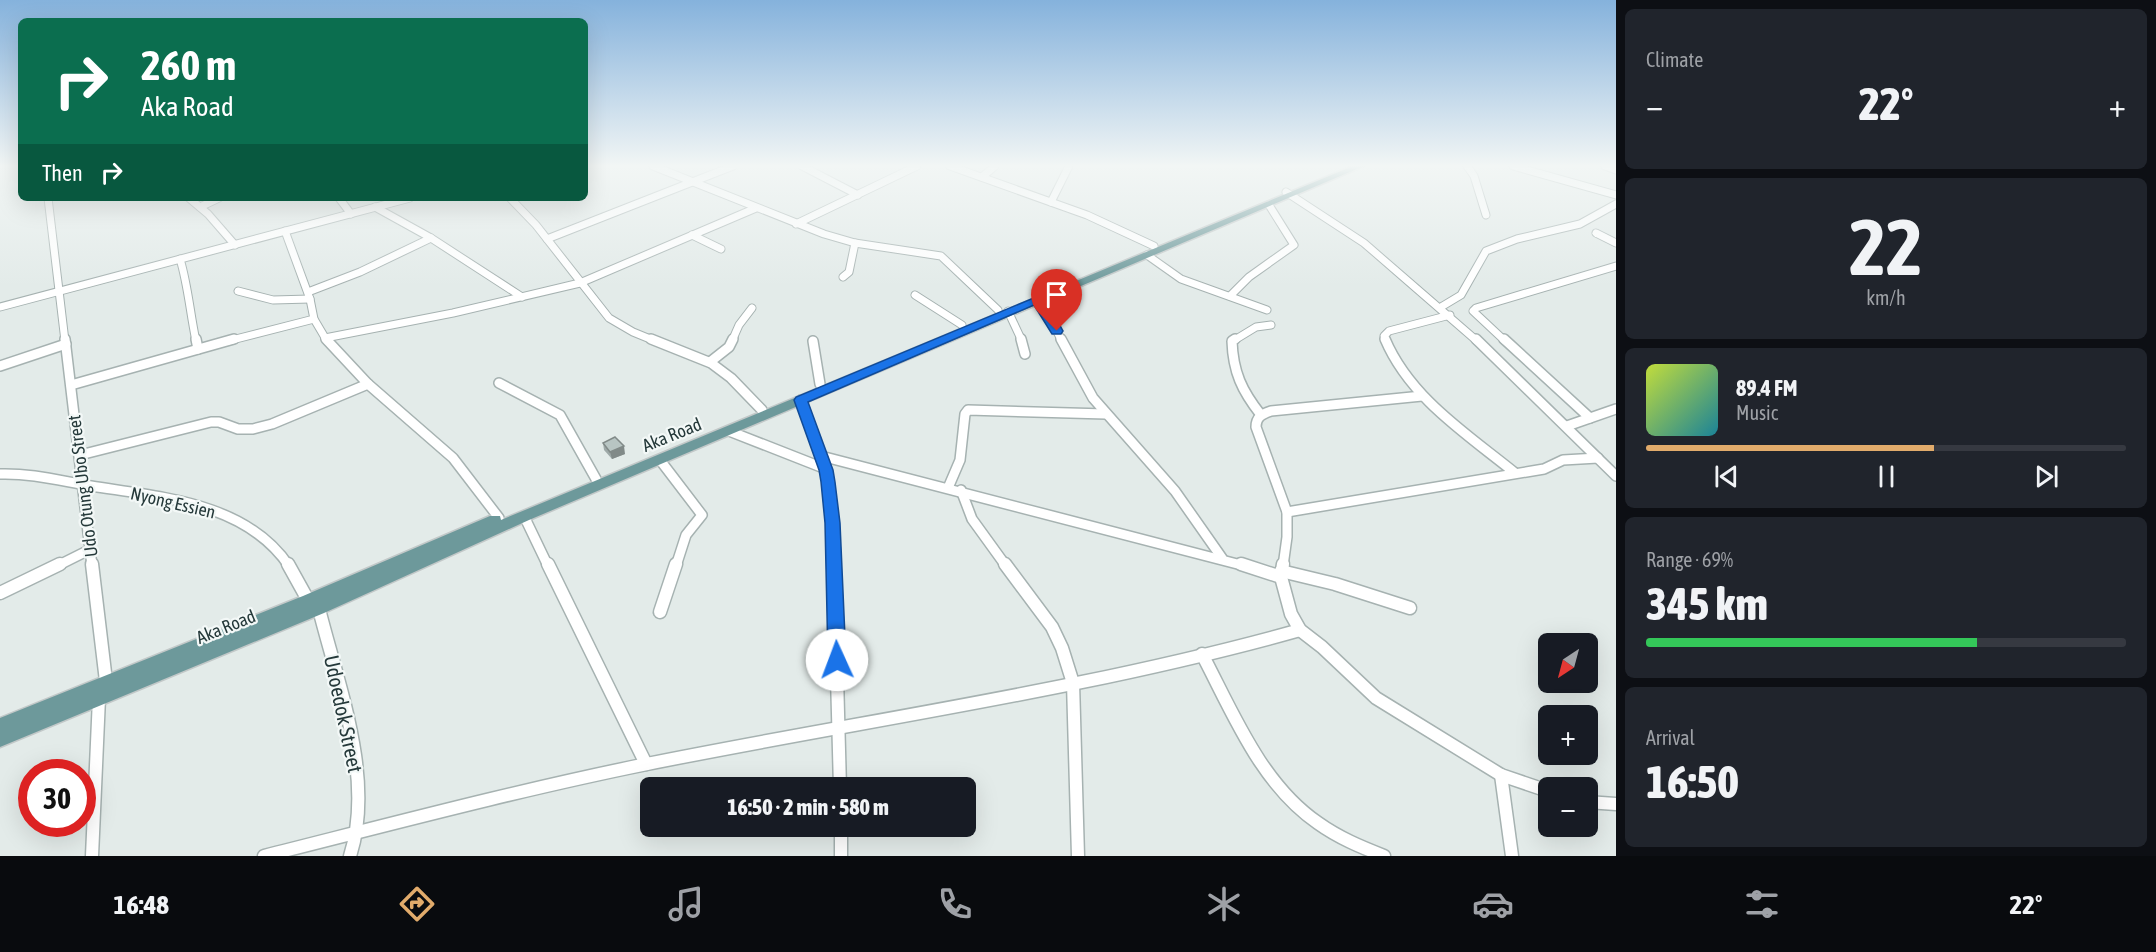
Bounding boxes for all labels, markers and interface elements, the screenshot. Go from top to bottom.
text: 260 m [141,41,236,89]
icon: right [42,42,120,120]
text: Climate [1646,48,1703,71]
text: 22° [1859,78,1913,130]
text: − [1646,86,1663,124]
text: + [2109,86,2126,124]
text: Aka Road [141,91,234,122]
icon: right [95,156,128,189]
text: Then [42,160,83,186]
text: 22 [1849,202,1923,292]
pin [1031,269,1082,331]
icon: arrive [1040,278,1073,311]
text: km/h [1866,286,1906,309]
text: 89.4 FM [1736,375,1798,401]
text: Music [1736,401,1778,424]
street label: Aka Road [639,413,704,456]
street label: Udo Otung Ubo Street [63,414,102,558]
icon: previous [1710,460,1743,493]
icon: pause [1870,460,1903,493]
icon: next [2030,460,2063,493]
street label: Nyong Essien [129,483,218,522]
text: Range · 69% [1646,548,1733,571]
text: 345 km [1646,578,1768,630]
street label: Aka Road [193,605,258,648]
position arrow [805,628,869,692]
north arrow [1538,633,1598,693]
map controls [1538,633,1598,837]
street label: Udoedok Street [320,653,368,775]
button: + [1538,705,1598,765]
text: Arrival [1646,726,1695,749]
text: 16:50 [1646,756,1739,808]
speed limit sign: 30 [18,759,96,837]
button: − [1538,777,1598,837]
text: 16:50 · 2 min · 580 m [727,794,889,820]
icon: directions [396,883,438,925]
icon: music [665,883,707,925]
icon: phone [934,883,976,925]
icon: climate [1203,883,1245,925]
icon: car [1472,883,1514,925]
icon: filters [1741,883,1783,925]
text: 16:48 [113,889,169,920]
text: 22° [2010,889,2042,920]

